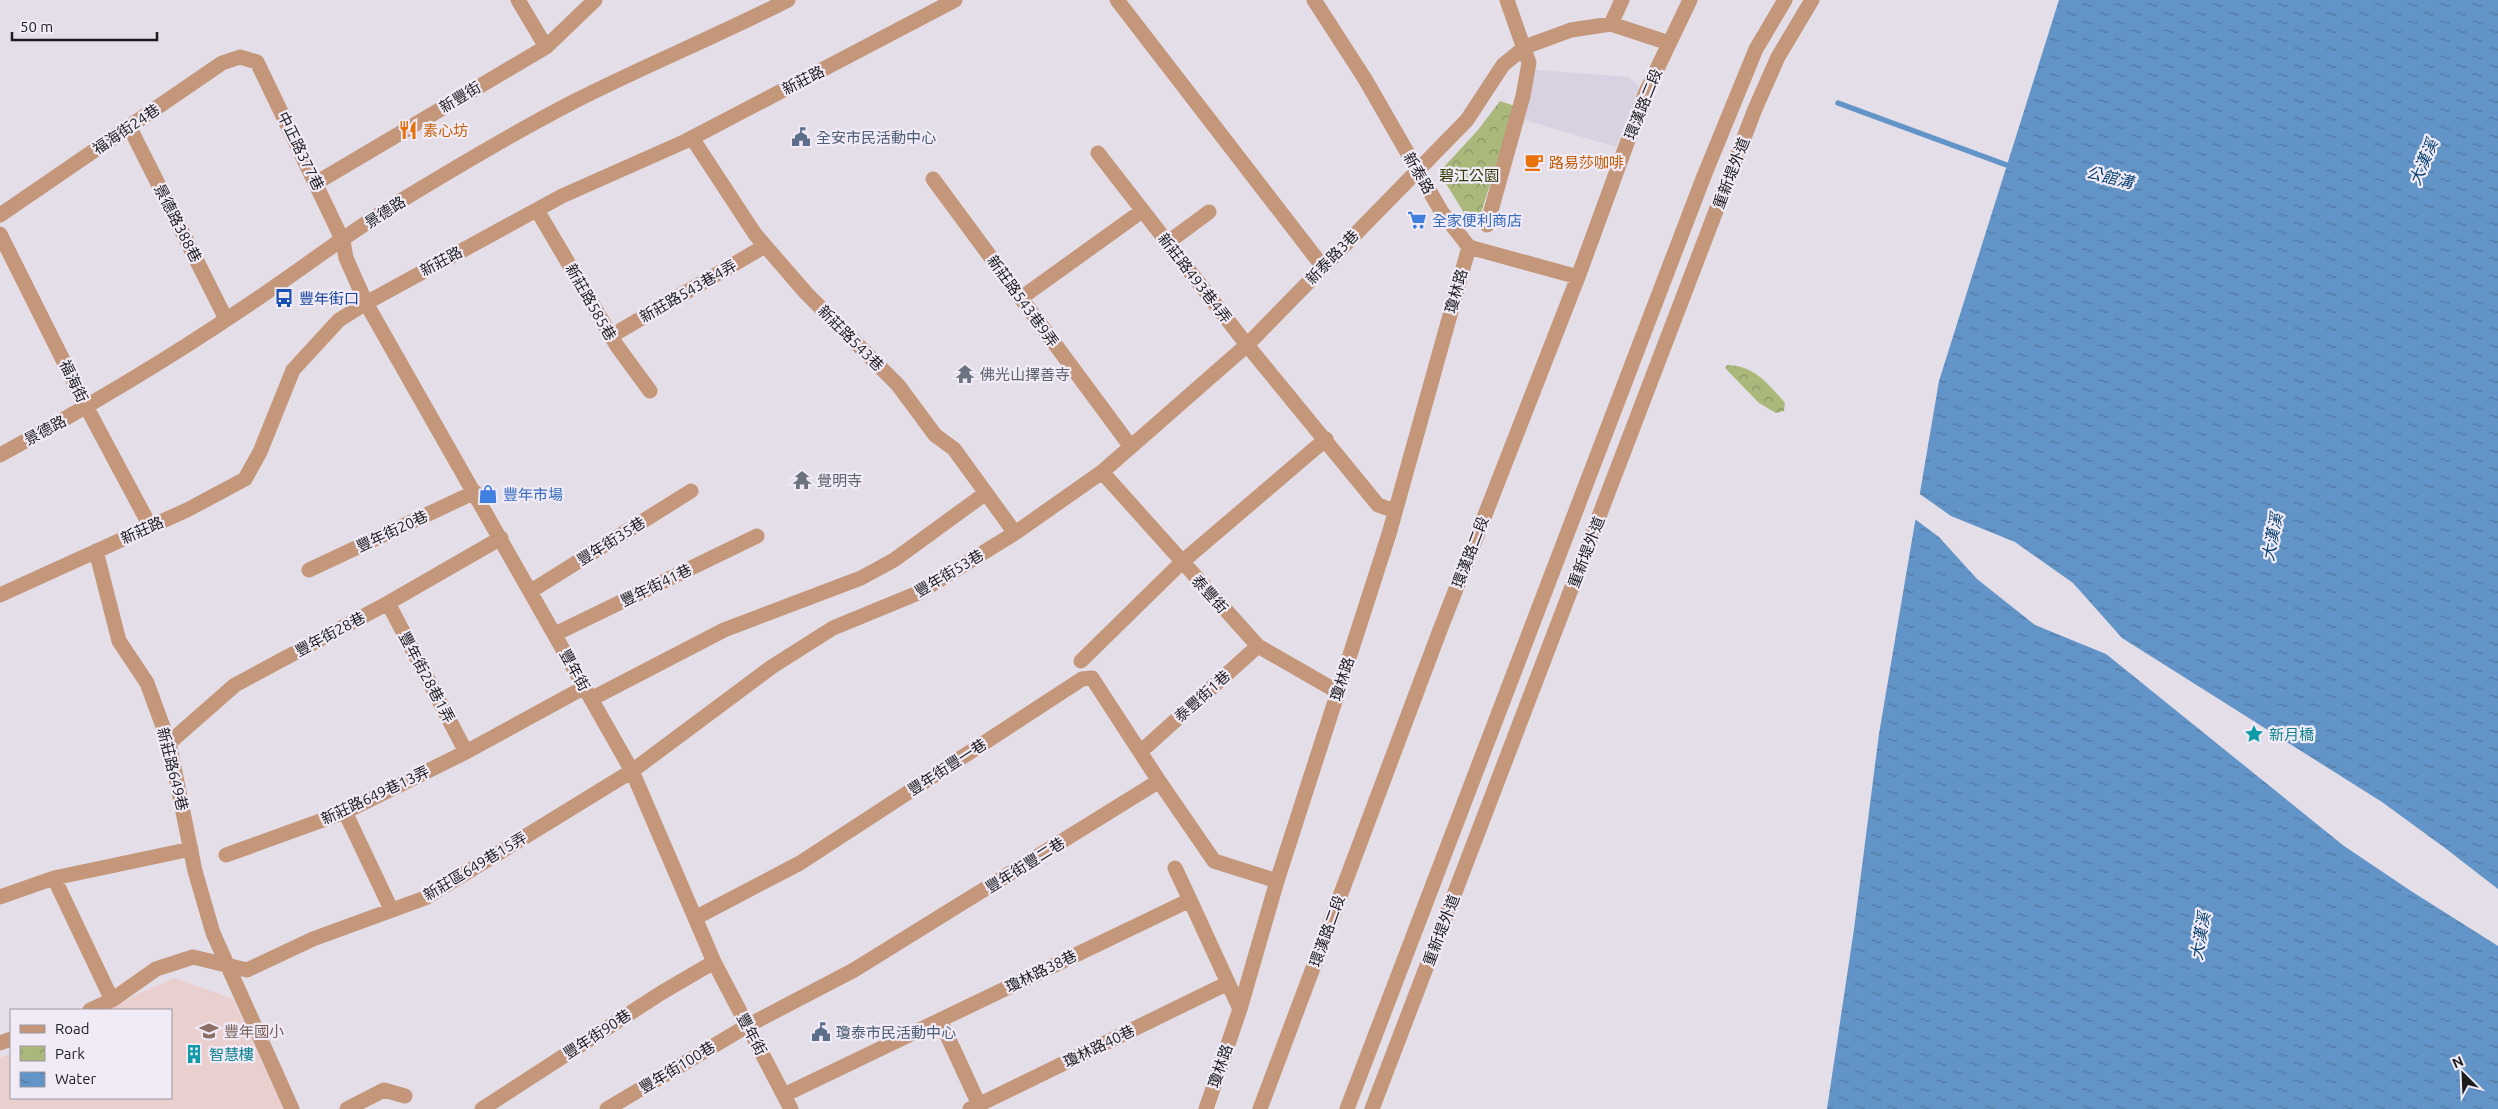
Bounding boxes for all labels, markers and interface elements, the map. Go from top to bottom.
scale bar [12,10,158,42]
text: 50 m [20,18,53,35]
street label: 新莊路 [779,62,827,98]
street label: 環漢路二段 [1621,66,1665,142]
street label: 新豐街 [436,78,484,116]
street label: 福海街24巷 [89,100,163,158]
street label: 中正路377巷 [275,109,327,193]
restaurant icon: 素心坊 [397,119,419,141]
place label: 素心坊 [423,122,468,139]
public building icon: 全安市民活動中心 [790,126,812,148]
place label: 全安市民活動中心 [816,129,936,146]
street label: 重新堤外道 [1710,135,1752,211]
water label: 大漢溪 [2405,135,2441,188]
street label: 新泰路 [1400,149,1438,197]
cafe icon: 路易莎咖啡 [1523,151,1545,173]
place label: 路易莎咖啡 [1549,154,1624,171]
water label: 公館溝 [2085,162,2137,192]
park label: 碧江公園 [1439,167,1499,184]
street label: 景德路388巷 [151,181,205,265]
street label: 景德路 [361,193,409,231]
supermarket icon: 全家便利商店 [1406,209,1428,231]
place label: 全家便利商店 [1432,212,1522,229]
street label: 新泰路3巷 [1302,226,1362,288]
street label: 新莊路493巷4弄 [1155,230,1235,326]
street label: 新莊路 [417,243,465,279]
street label: 新莊路543巷9弄 [984,252,1062,350]
street label: 新莊路543巷4弄 [637,256,739,326]
street label: 新莊路585巷 [562,261,620,343]
street label: 瓊林路 [1442,267,1470,315]
bus stop icon: 豐年街口 [273,287,295,309]
place label: 豐年街口 [299,290,359,307]
street label: 新莊路543巷 [815,302,887,374]
street label: 福海街 [56,357,92,405]
temple icon: 佛光山擇善寺 [954,363,976,385]
place label: 佛光山擇善寺 [980,366,1070,383]
street label: 景德路 [21,412,69,448]
temple icon: 覺明寺 [791,469,813,491]
place label: 覺明寺 [817,472,862,489]
shop icon: 豐年市場 [477,483,499,505]
place label: 豐年市場 [503,486,563,503]
street label: 豐年街20巷 [354,507,430,555]
water label: 大漢溪 [2259,510,2286,562]
street label: 新莊路 [118,513,166,547]
street label: 豐年街35巷 [574,513,648,569]
street label: 環漢路二段 [1449,514,1491,590]
street label: 重新堤外道 [1565,514,1607,590]
street label: 豐年街53巷 [912,546,986,600]
street label: 豐年街41巷 [618,561,694,609]
street label: 泰豐街 [1189,572,1231,616]
street label: 豐年街28巷 [292,608,368,660]
street label: 豐年街28巷1弄 [396,629,458,725]
street label: 豐年街 [557,646,593,694]
street label: 瓊林路 [1327,655,1357,703]
street label: 泰豐街1巷 [1171,667,1233,725]
place icon: 新月橋 [2243,723,2265,745]
street label: 新莊路649巷 [154,726,192,812]
place label: 新月橋 [2269,726,2314,743]
street label: 豐年街豐一巷 [905,735,989,799]
street label: 新莊路649巷13弄 [318,763,432,827]
street label: 新莊區649巷15弄 [420,829,530,903]
street label: 豐年街豐二巷 [982,834,1068,896]
street label: 重新堤外道 [1420,892,1462,968]
street label: 環漢路二段 [1306,893,1348,969]
water label: 大漢溪 [2187,909,2213,961]
street label: 瓊林路38巷 [1003,947,1079,995]
street label: 豐年街90巷 [560,1006,634,1062]
legend [10,1009,172,1099]
street label: 豐年街 [734,1010,770,1058]
text: Road [55,1020,90,1037]
school or university icon: 豐年國小 [198,1020,220,1042]
public building icon: 瓊泰市民活動中心 [810,1021,832,1043]
street label: 瓊林路40巷 [1061,1022,1137,1070]
place label: 豐年國小 [224,1023,284,1040]
place label: 瓊泰市民活動中心 [836,1024,956,1041]
street label: 豐年街100巷 [636,1038,718,1096]
street label: 瓊林路 [1205,1042,1235,1090]
building icon: 智慧樓 [183,1043,205,1065]
text: Park [55,1045,85,1062]
place label: 智慧樓 [209,1046,254,1063]
north arrow [2438,1049,2488,1099]
text: N [2450,1053,2466,1072]
text: Water [55,1070,96,1087]

